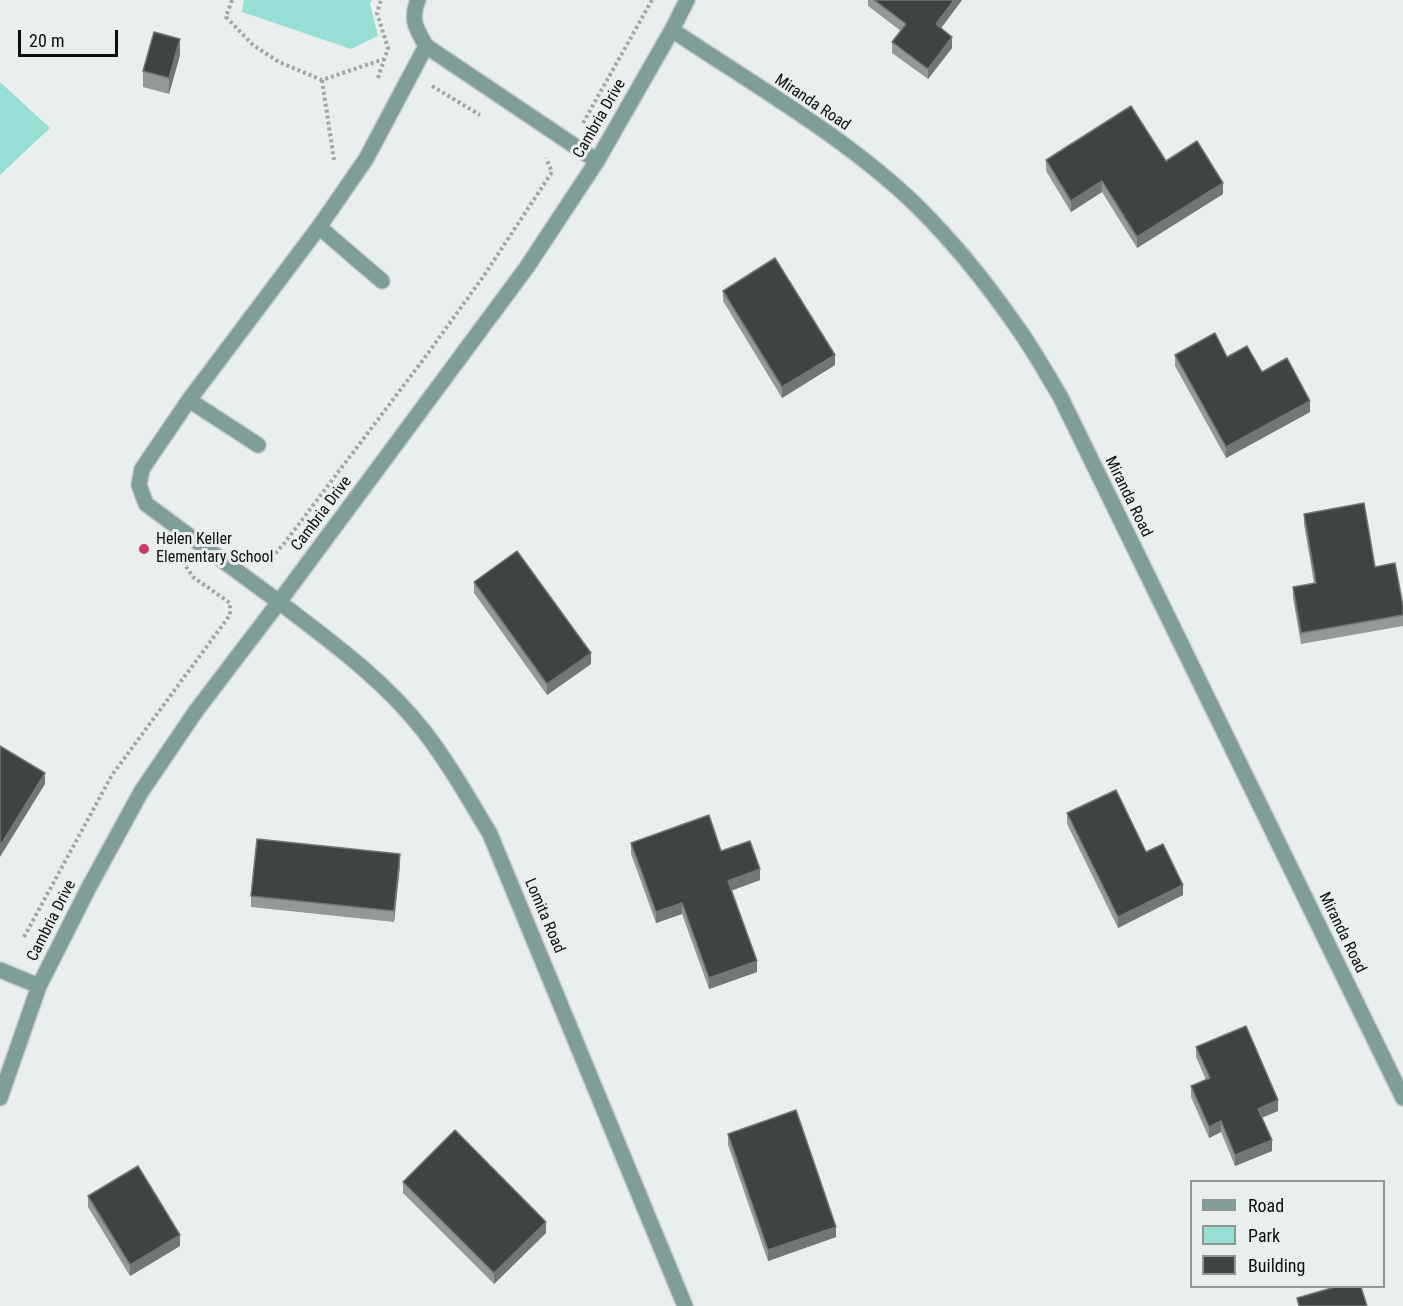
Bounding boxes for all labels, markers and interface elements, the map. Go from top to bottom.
scale bar [21,18,122,56]
text: 20 m [29,30,64,51]
street label: Miranda Road [771,71,853,135]
street label: Cambria Drive [570,76,630,162]
street label: Miranda Road [1100,454,1156,540]
street label: Cambria Drive [288,473,356,555]
place label: Helen Keller Elementary School [156,530,273,568]
marker: Helen Keller Elementary School [137,542,151,556]
street label: Lomita Road [520,876,568,956]
street label: Cambria Drive [23,877,81,965]
street label: Miranda Road [1314,890,1370,976]
legend [1190,1180,1385,1288]
text: Road [1248,1195,1284,1216]
text: Park [1248,1225,1280,1246]
text: Building [1248,1255,1305,1276]

